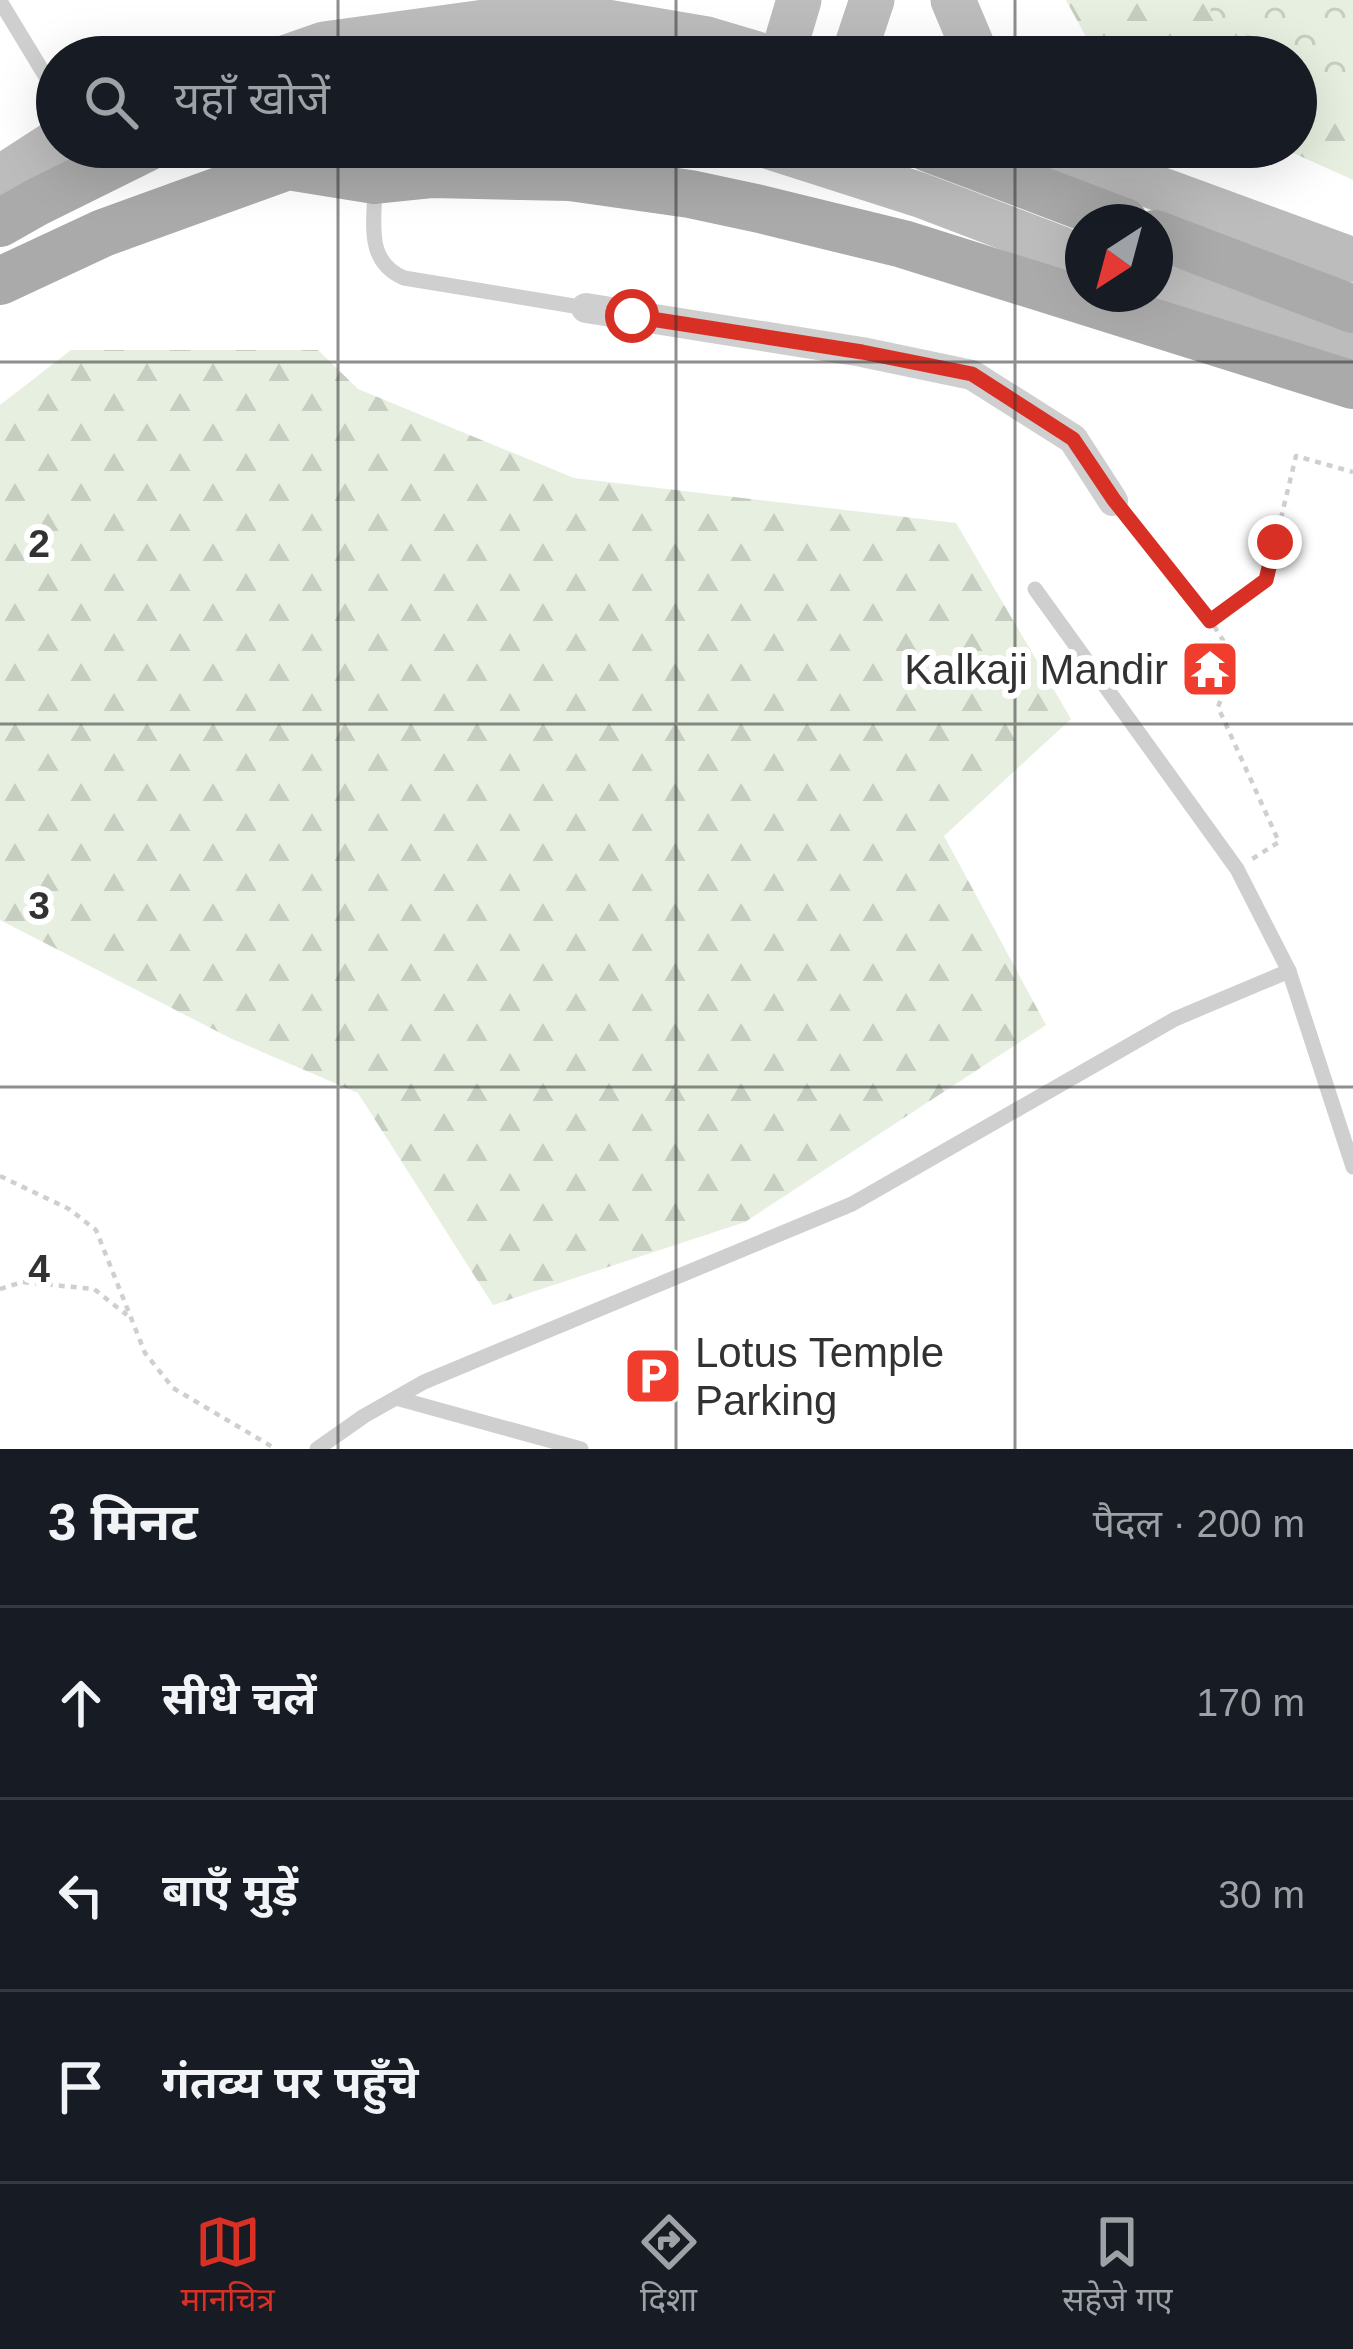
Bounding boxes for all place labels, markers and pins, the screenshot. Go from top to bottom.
temple icon: Kalkaji Mandir [1179,638,1241,700]
place label: Kalkaji Mandir [904,646,1168,693]
place label: Lotus Temple Parking [695,1329,944,1424]
parking icon: Lotus Temple Parking [622,1345,684,1407]

